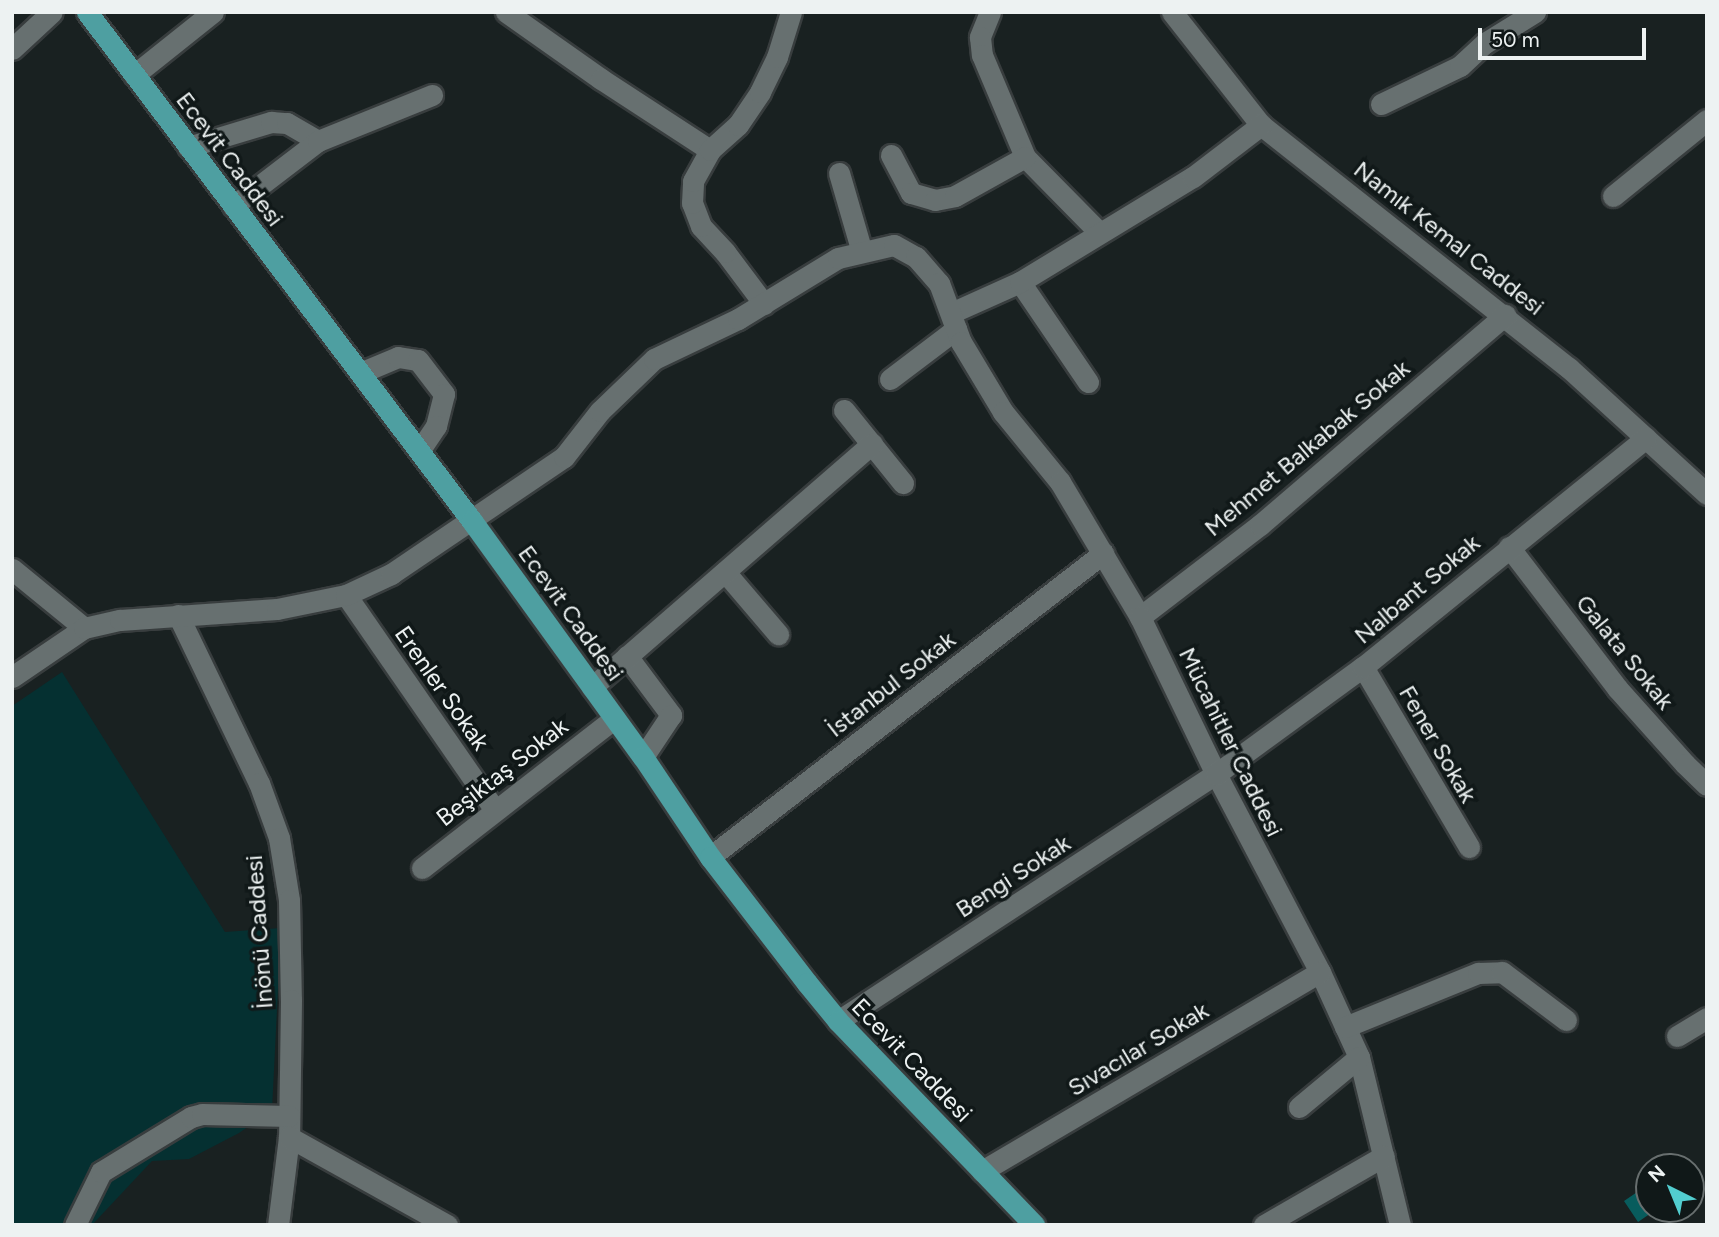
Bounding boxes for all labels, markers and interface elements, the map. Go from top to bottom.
scale bar [1481,14,1649,58]
text: 50 m [1491,27,1540,52]
street label: Ecevit Caddesi [170,86,290,232]
street label: Namık Kemal Caddesi [1348,155,1550,321]
street label: Mehmet Balkabak Sokak [1199,354,1415,542]
street label: Nalbant Sokak [1348,528,1486,650]
street label: Ecevit Caddesi [512,540,630,686]
street label: Galata Sokak [1570,589,1680,715]
street label: Erenler Sokak [389,620,495,756]
street label: İstanbul Sokak [821,625,961,743]
street label: Mücahitler Caddesi [1173,643,1289,841]
street label: Fener Sokak [1393,680,1483,808]
street label: Beşiktaş Sokak [431,712,573,832]
street label: Bengi Sokak [950,828,1076,924]
street label: İnönü Caddesi [239,854,279,1010]
street label: Ecevit Caddesi [846,992,978,1128]
street label: Sıvacılar Sokak [1063,996,1213,1102]
north arrow [1635,1153,1705,1223]
text: N [1643,1160,1670,1187]

